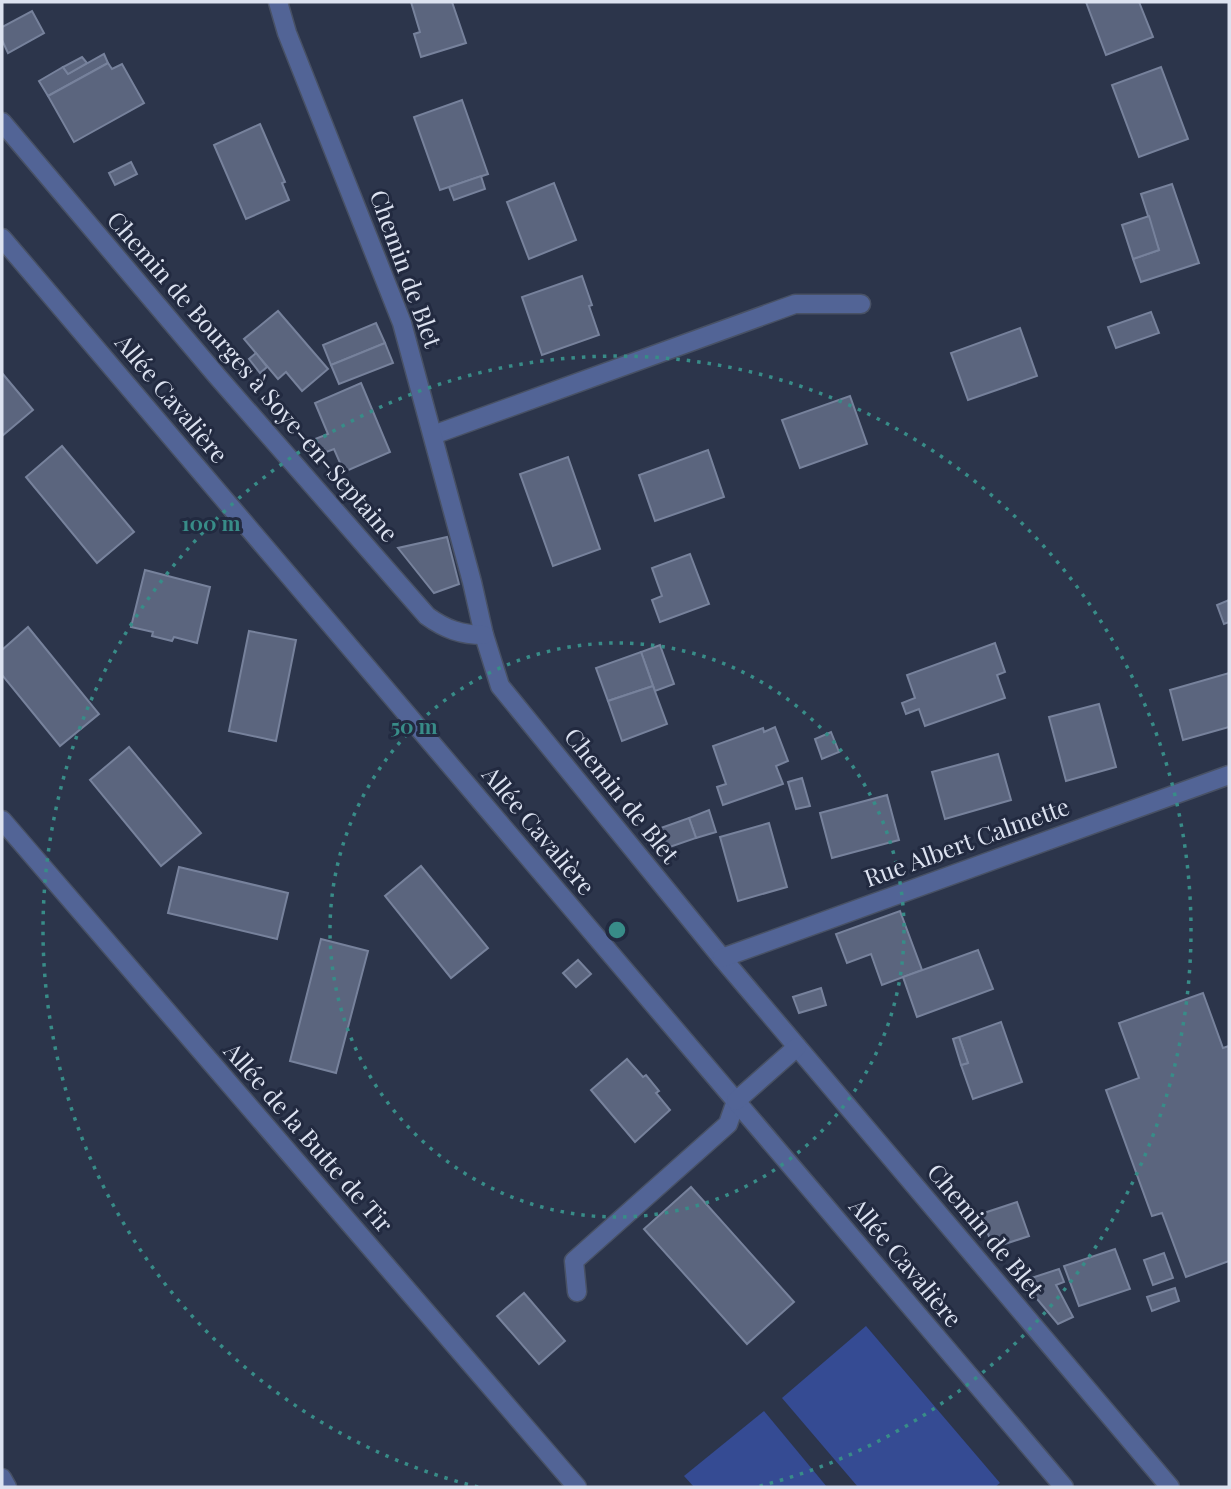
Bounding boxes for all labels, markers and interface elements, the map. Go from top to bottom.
street label: Chemin de Blet [364,185,450,352]
street label: Chemin de Bourges à Soye-en-Septaine [101,204,406,548]
street label: Allée Cavalière [108,326,236,469]
text: 100 m [181,508,241,536]
text: 50 m [390,711,438,739]
street label: Chemin de Blet [558,720,687,870]
street label: Allée Cavalière [475,758,603,901]
street label: Rue Albert Calmette [859,789,1073,893]
centre of rings [605,918,629,942]
street label: Allée de la Butte de Tir [217,1034,401,1239]
street label: Chemin de Blet [921,1156,1052,1304]
street label: Allée Cavalière [842,1190,970,1333]

